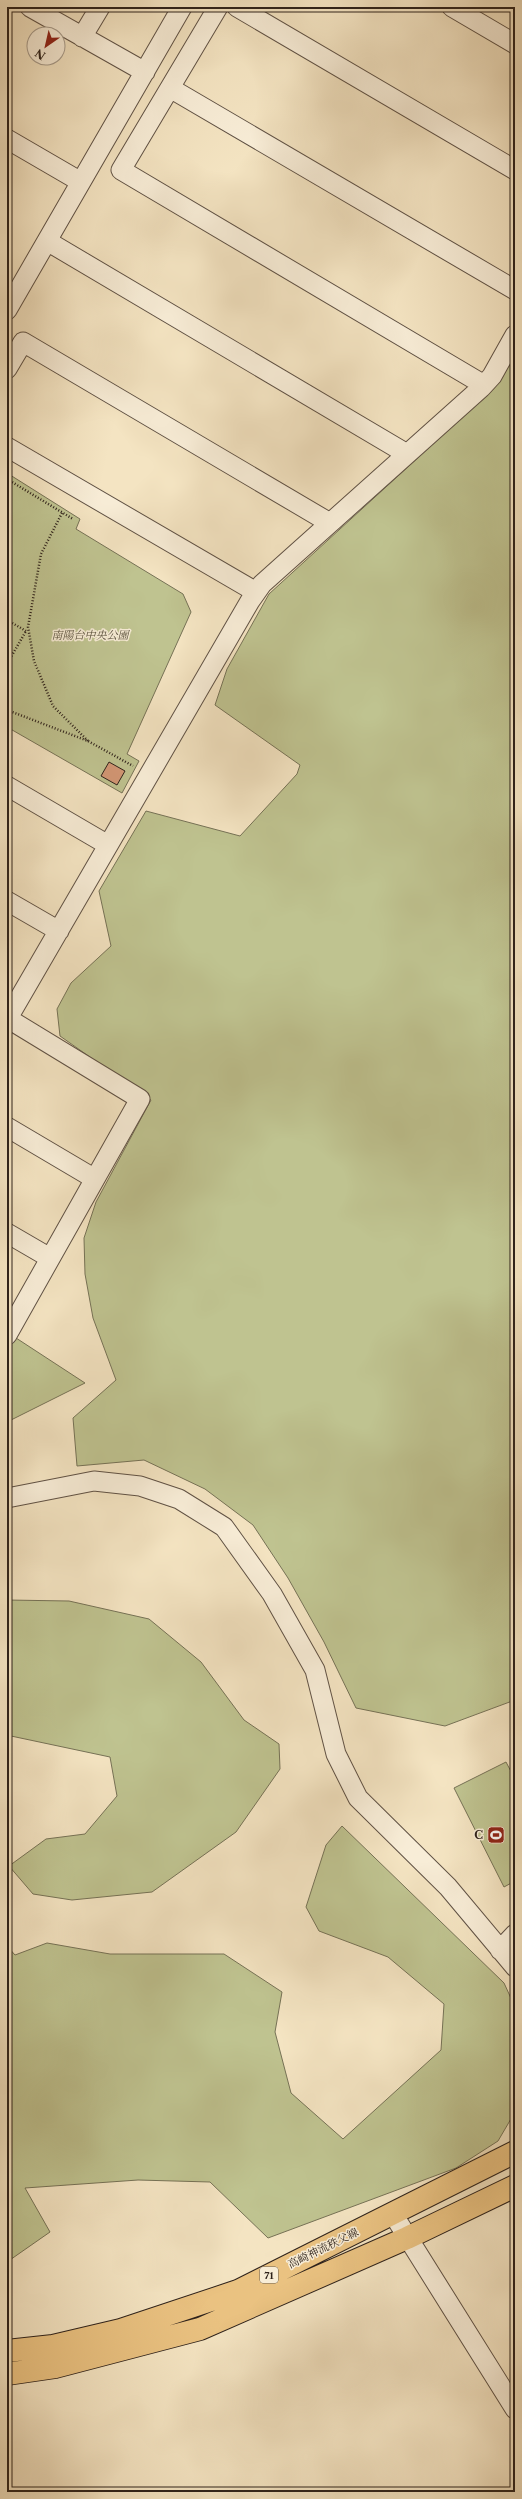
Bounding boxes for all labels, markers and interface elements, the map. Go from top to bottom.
north arrow [26,26,66,66]
text: N [32,46,48,63]
park label: 南陽台中央公園 [52,628,130,642]
sports icon: C [486,1825,506,1845]
place label: C [474,1828,483,1842]
street label: 高崎神流秩父線 [285,2225,361,2271]
road number: 71 [260,2267,278,2283]

